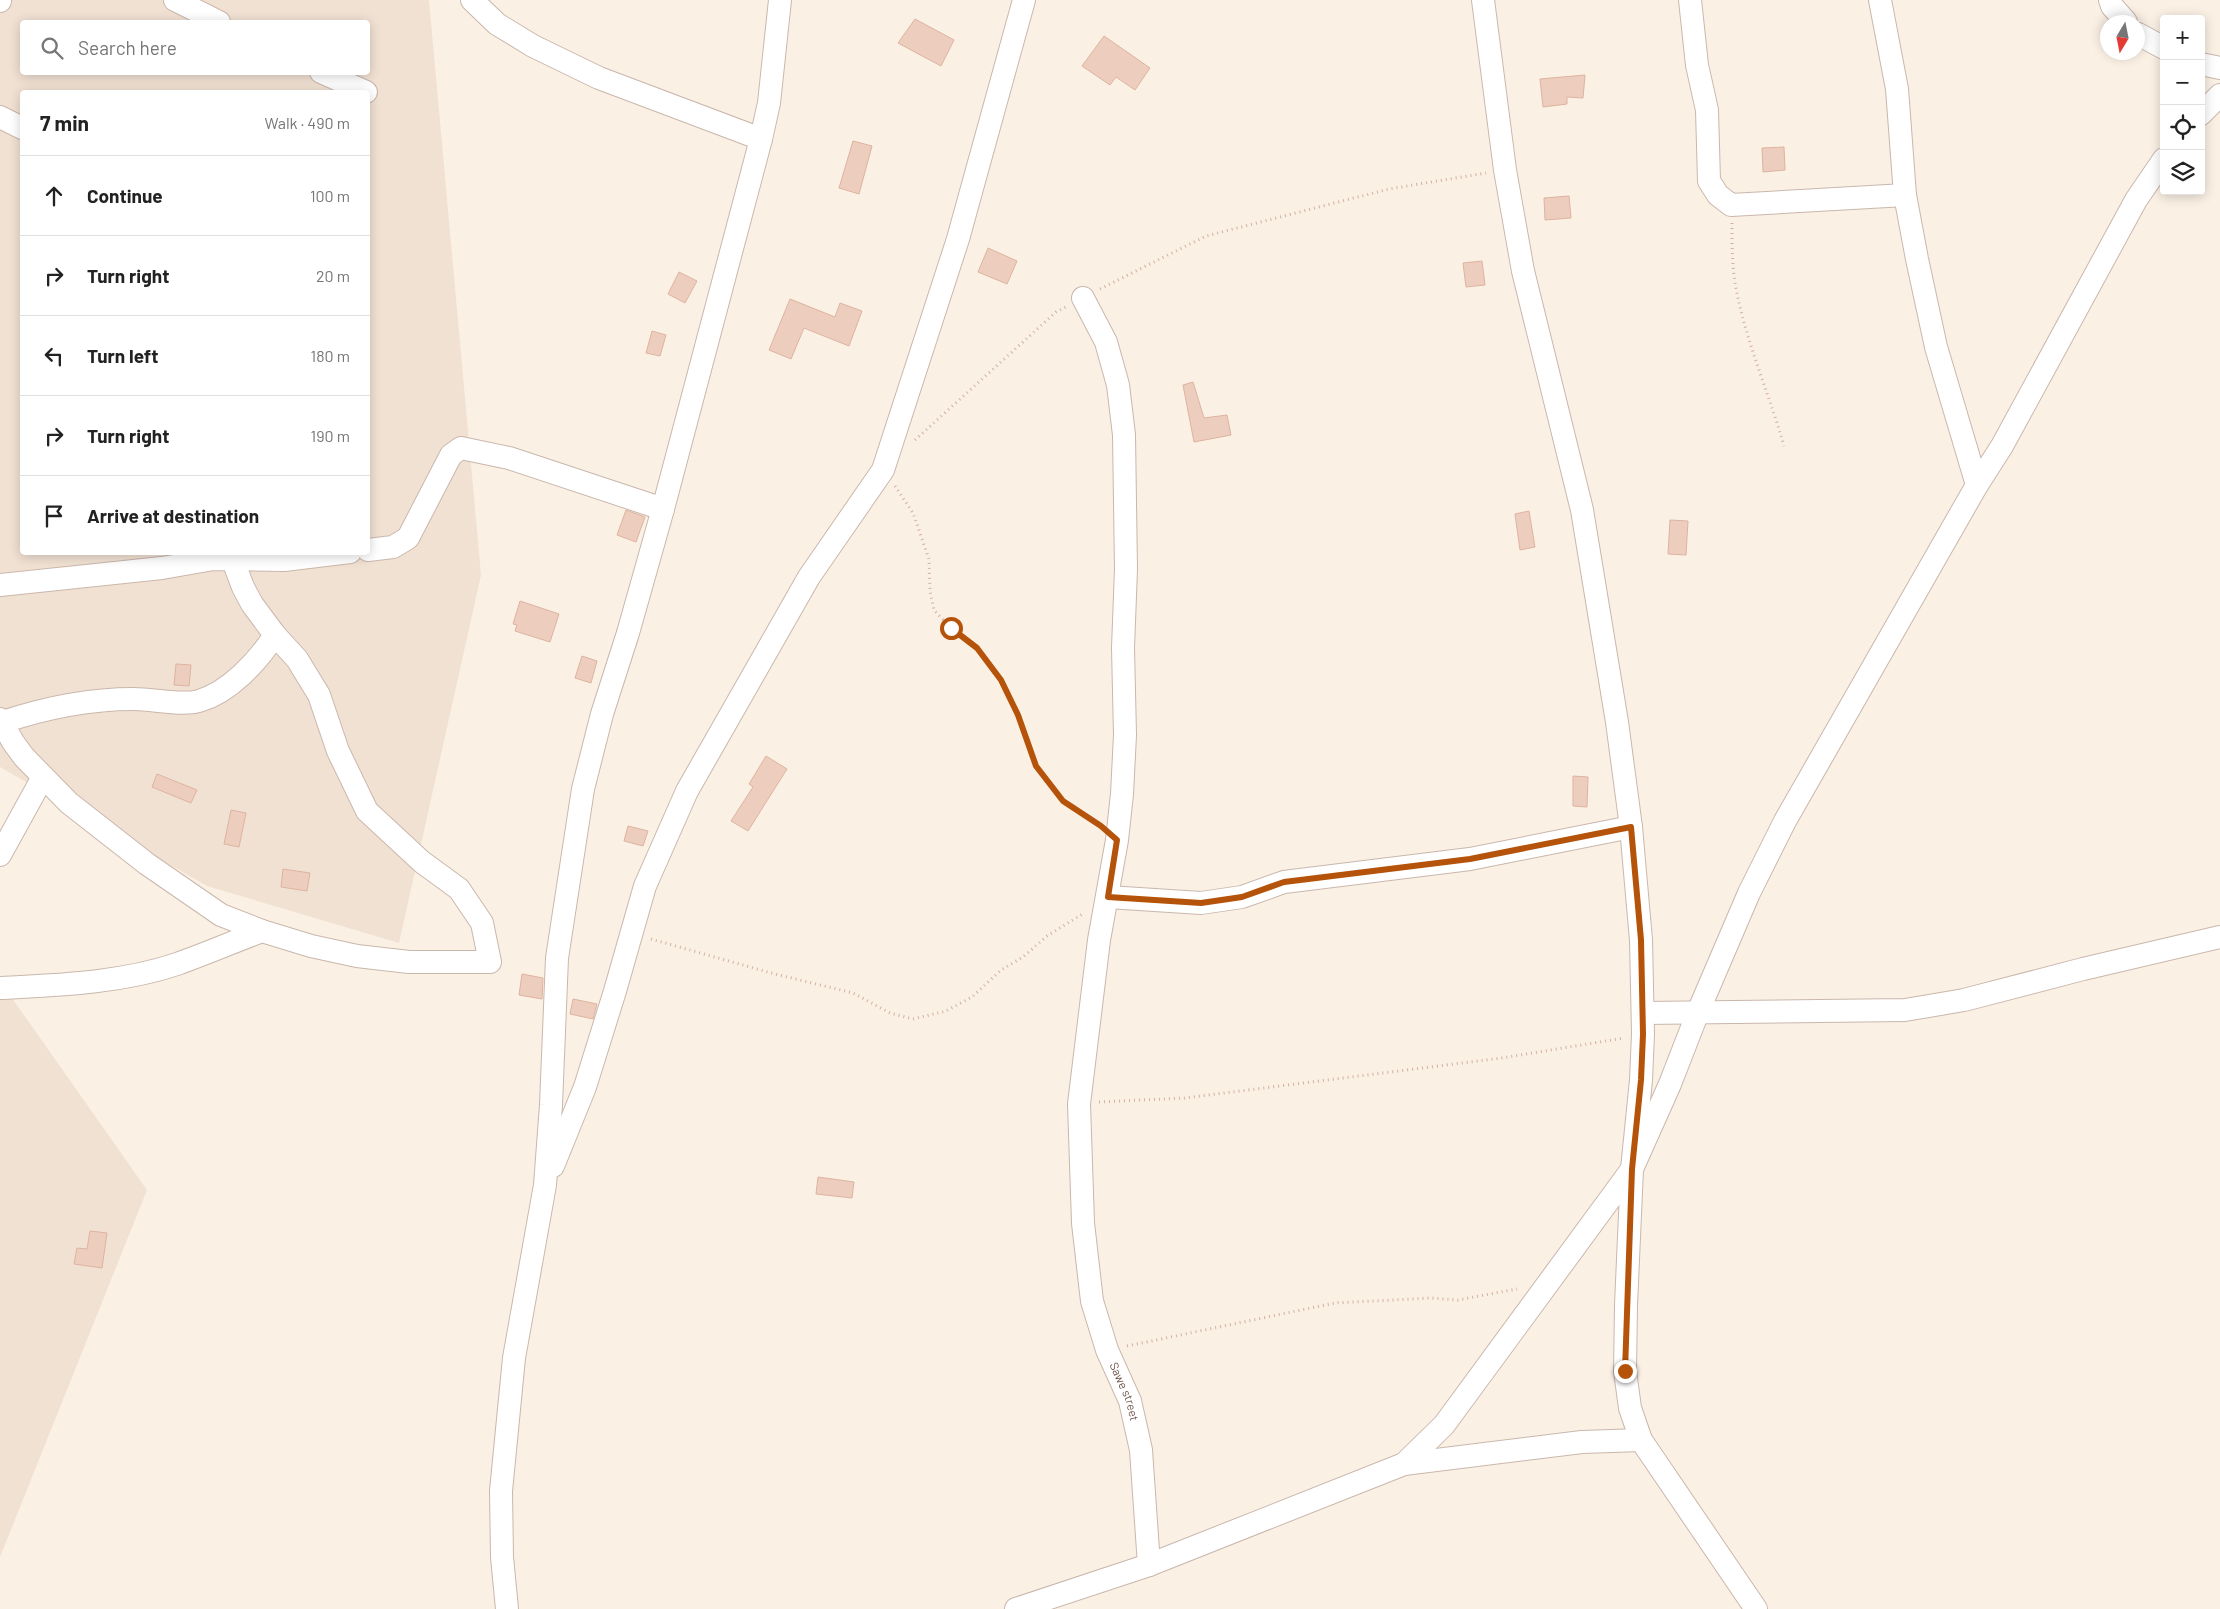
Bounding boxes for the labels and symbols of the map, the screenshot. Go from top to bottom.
north arrow [2100,15,2145,60]
route start [940,617,963,640]
street label: Sawe street [1107,1360,1142,1422]
route end [1614,1360,1637,1383]

